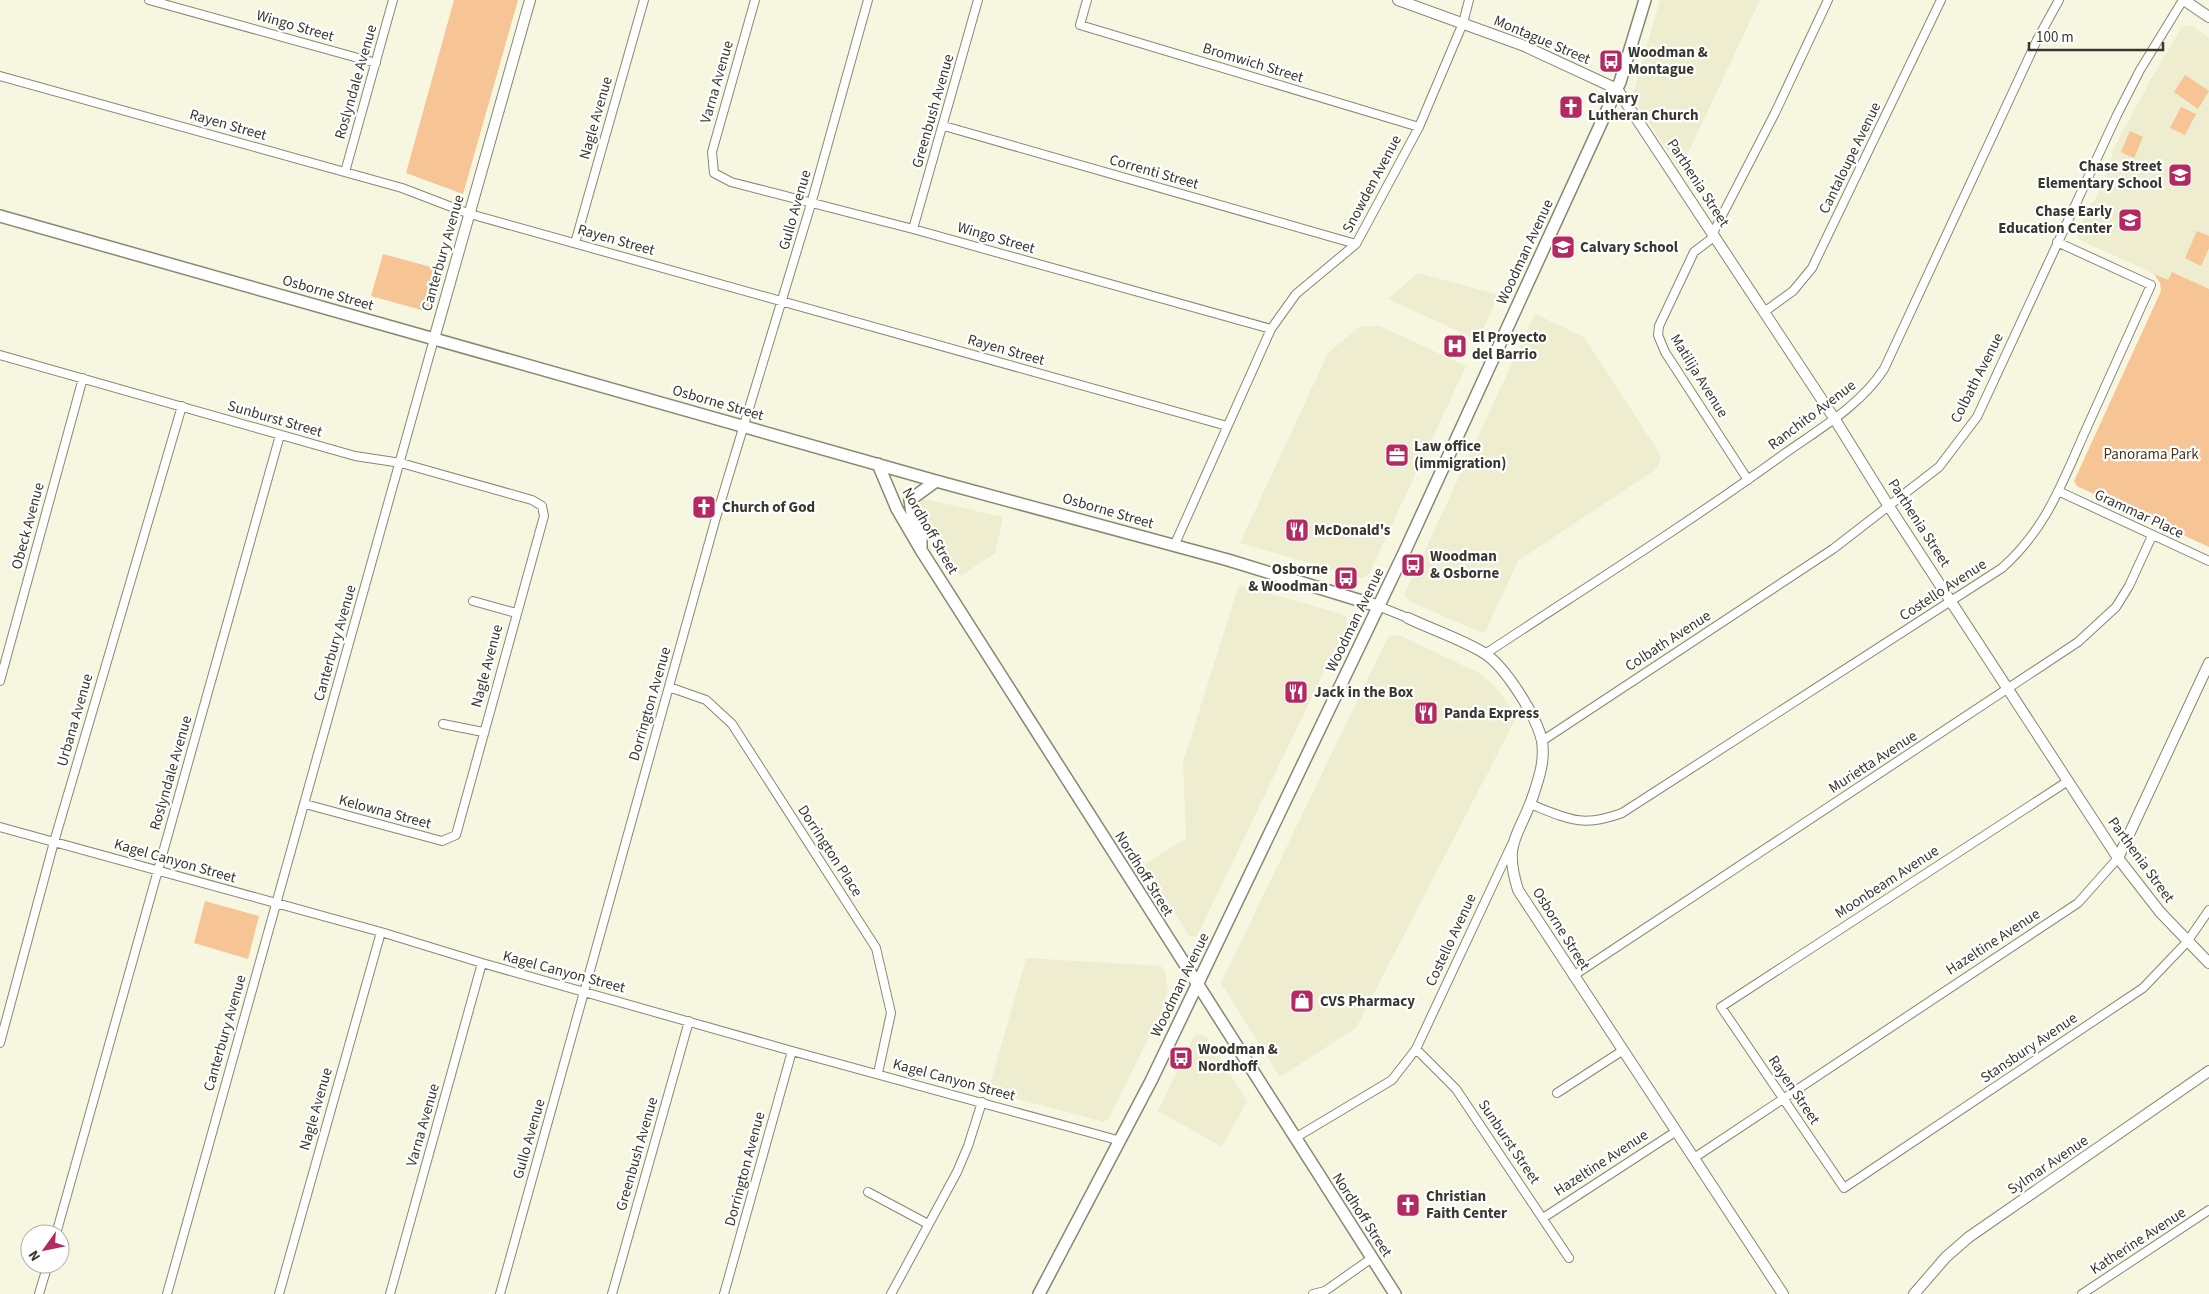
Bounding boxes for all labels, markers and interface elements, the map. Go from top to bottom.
street label: Wingo Street [254,5,336,47]
street label: Montague Street [1490,10,1594,70]
scale bar [2029,20,2163,52]
street label: Roslyndale Avenue [330,22,382,142]
text: 100 m [2036,27,2074,48]
street label: Varna Avenue [695,38,739,126]
street label: Bromwich Street [1200,38,1306,88]
place label: Woodman & Montague [1628,42,1708,80]
bus stop icon: Woodman & Montague [1598,48,1624,74]
street label: Greenbush Avenue [907,52,959,170]
street label: Nagle Avenue [574,74,618,162]
place label: Calvary Lutheran Church [1588,88,1698,126]
church icon: Calvary Lutheran Church [1558,94,1584,120]
street label: Cantaloupe Avenue [1814,99,1886,217]
street label: Rayen Street [187,104,269,146]
street label: Snowden Avenue [1337,131,1407,237]
street label: Parthenia Street [1662,135,1734,231]
street label: Correnti Street [1107,149,1201,195]
place label: Chase Street Elementary School [2037,156,2163,194]
school or university icon: Chase Street Elementary School [2167,162,2193,188]
street label: Gullo Avenue [774,167,816,253]
street label: Canterbury Avenue [416,192,470,314]
street label: Woodman Avenue [1491,196,1559,308]
place label: Chase Early Education Center [1998,201,2112,239]
school or university icon: Chase Early Education Center [2117,207,2143,233]
street label: Wingo Street [955,217,1037,259]
street label: Rayen Street [575,219,657,261]
school or university icon: Calvary School [1550,234,1576,260]
place label: Calvary School [1580,237,1679,258]
street label: Osborne Street [280,270,376,316]
place label: El Proyecto del Barrio [1472,327,1547,365]
street label: Rayen Street [965,329,1047,371]
street label: Colbath Avenue [1945,329,2009,427]
street label: Matilija Avenue [1665,330,1733,422]
hospital icon: El Proyecto del Barrio [1442,333,1468,359]
street label: Ranchito Avenue [1764,375,1860,455]
street label: Osborne Street [670,380,766,426]
street label: Sunburst Street [225,395,325,443]
place label: Law office (immigration) [1414,436,1506,474]
office icon: Law office (immigration) [1384,442,1410,468]
park label: Panorama Park [2103,444,2199,465]
street label: Parthenia Street [1883,475,1955,571]
street label: Obeck Avenue [6,480,50,572]
street label: Nordhoff Street [897,484,963,578]
street label: Grammar Place [2091,484,2187,544]
street label: Osborne Street [1060,488,1156,534]
church icon: Church of God [691,494,717,520]
place label: Church of God [722,497,815,518]
restaurant icon: McDonald's [1284,517,1310,543]
place label: McDonald's [1314,520,1391,541]
place label: Woodman & Osborne [1430,546,1499,584]
bus stop icon: Woodman & Osborne [1400,552,1426,578]
street label: Costello Avenue [1895,554,1991,626]
place label: Osborne & Woodman [1248,559,1328,597]
street label: Woodman Avenue [1321,564,1389,676]
bus stop icon: Osborne & Woodman [1333,565,1359,591]
street label: Canterbury Avenue [308,582,362,704]
street label: Colbath Avenue [1621,605,1715,677]
street label: Nagle Avenue [466,622,508,710]
street label: Dorrington Avenue [624,645,676,763]
street label: Urbana Avenue [52,671,98,769]
restaurant icon: Jack in the Box [1283,679,1309,705]
place label: Jack in the Box [1314,682,1414,703]
restaurant icon: Panda Express [1413,700,1439,726]
place label: Panda Express [1444,703,1540,724]
street label: Roslyndale Avenue [145,713,197,833]
street label: Murietta Avenue [1825,726,1921,798]
street label: Kelowna Street [336,790,434,834]
street label: Dorrington Place [793,801,867,901]
street label: Parthenia Street [2103,813,2179,907]
street label: Nordhoff Street [1109,827,1179,921]
street label: Kagel Canyon Street [112,834,238,888]
street label: Moonbeam Avenue [1831,840,1943,924]
street label: Osborne Street [1527,884,1595,974]
street label: Costello Avenue [1420,890,1482,990]
street label: Hazeltine Avenue [1942,904,2044,980]
street label: Woodman Avenue [1146,929,1214,1041]
street label: Kagel Canyon Street [500,946,628,998]
street label: Canterbury Avenue [198,972,252,1094]
shop icon: CVS Pharmacy [1289,988,1315,1014]
place label: CVS Pharmacy [1320,991,1415,1012]
street label: Stansbury Avenue [1976,1008,2082,1088]
place label: Woodman & Nordhoff [1198,1039,1278,1077]
bus stop icon: Woodman & Nordhoff [1168,1045,1194,1071]
street label: Rayen Street [1763,1051,1825,1129]
street label: Kagel Canyon Street [890,1054,1018,1106]
street label: Nagle Avenue [294,1065,338,1153]
street label: Varna Avenue [401,1081,445,1169]
street label: Greenbush Avenue [611,1095,663,1213]
street label: Gullo Avenue [508,1096,550,1182]
street label: Sunburst Street [1473,1096,1545,1188]
street label: Dorrington Avenue [720,1109,770,1229]
street label: Hazeltine Avenue [1550,1125,1652,1201]
street label: Sylmar Avenue [2003,1130,2093,1200]
street label: Nordhoff Street [1327,1169,1397,1261]
place label: Christian Faith Center [1426,1186,1507,1224]
church icon: Christian Faith Center [1395,1192,1421,1218]
street label: Katherine Avenue [2086,1202,2190,1280]
north arrow [20,1224,70,1274]
text: N [24,1246,46,1265]

